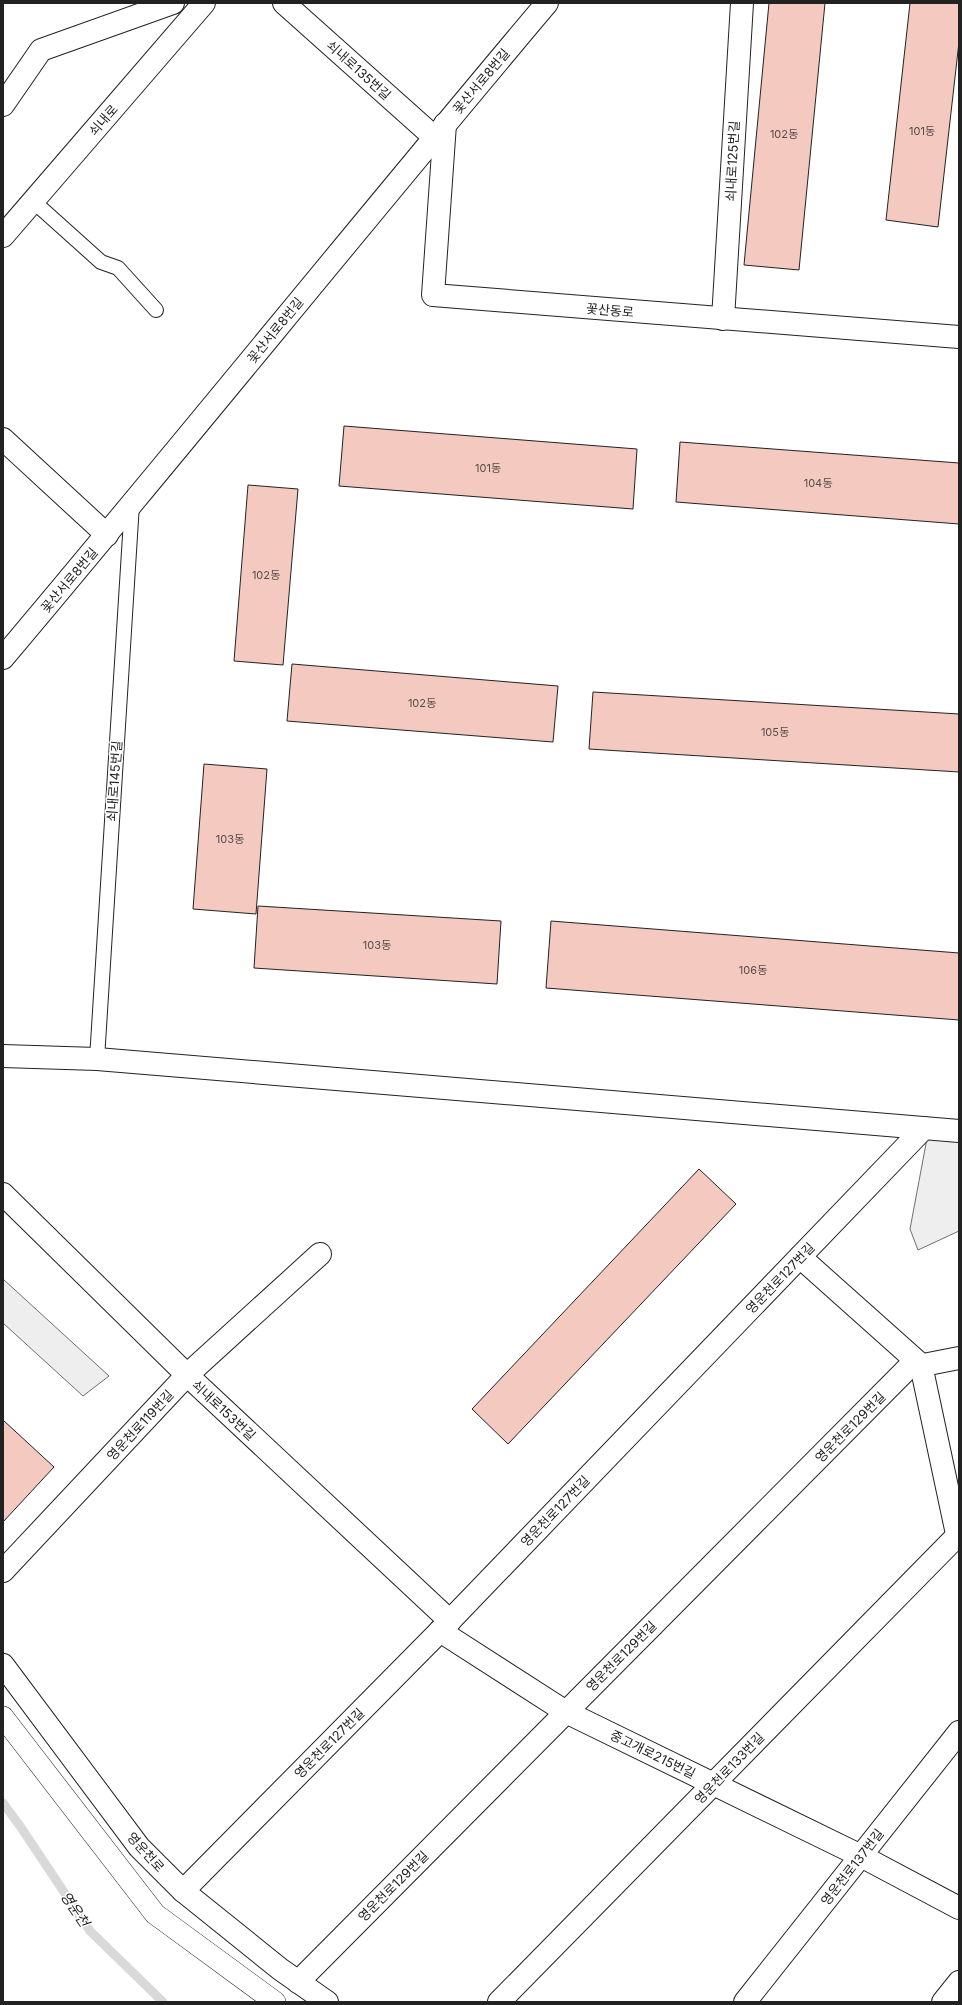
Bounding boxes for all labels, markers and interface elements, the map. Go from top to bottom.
street label: 쇠내로135번길 [324,37,394,103]
street label: 꽃산서로8번길 [449,45,513,117]
street label: 쇠내로 [85,101,121,139]
street label: 쇠내로125번길 [722,120,742,202]
house number: 101동 [909,124,935,138]
house number: 102동 [770,127,798,141]
street label: 꽃산서로8번길 [244,294,306,366]
street label: 꽃산동로 [585,300,635,320]
house number: 101동 [475,461,501,475]
house number: 104동 [804,476,832,490]
street label: 꽃산서로8번길 [37,544,101,616]
house number: 102동 [252,568,280,582]
house number: 102동 [408,696,436,710]
house number: 105동 [761,725,789,739]
street label: 쇠내로145번길 [103,740,125,822]
house number: 103동 [216,832,244,846]
house number: 103동 [363,938,391,952]
house number: 106동 [739,963,767,977]
street label: 영운천로127번길 [742,1239,818,1317]
street label: 쇠내로153번길 [189,1377,259,1443]
street label: 영운천로119번길 [103,1386,177,1464]
street label: 영운천로129번길 [811,1388,889,1466]
street label: 영운천로127번길 [517,1472,593,1550]
street label: 영운천로129번길 [582,1617,660,1695]
street label: 영운천로127번길 [291,1705,367,1781]
street label: 중고개로215번길 [608,1726,698,1782]
street label: 영운천로133번길 [691,1729,767,1807]
street label: 영운천로137번길 [817,1826,887,1908]
street label: 영운천로 [124,1829,168,1875]
street label: 영운천로129번길 [354,1847,432,1925]
water label: 영운천 [58,1888,94,1930]

